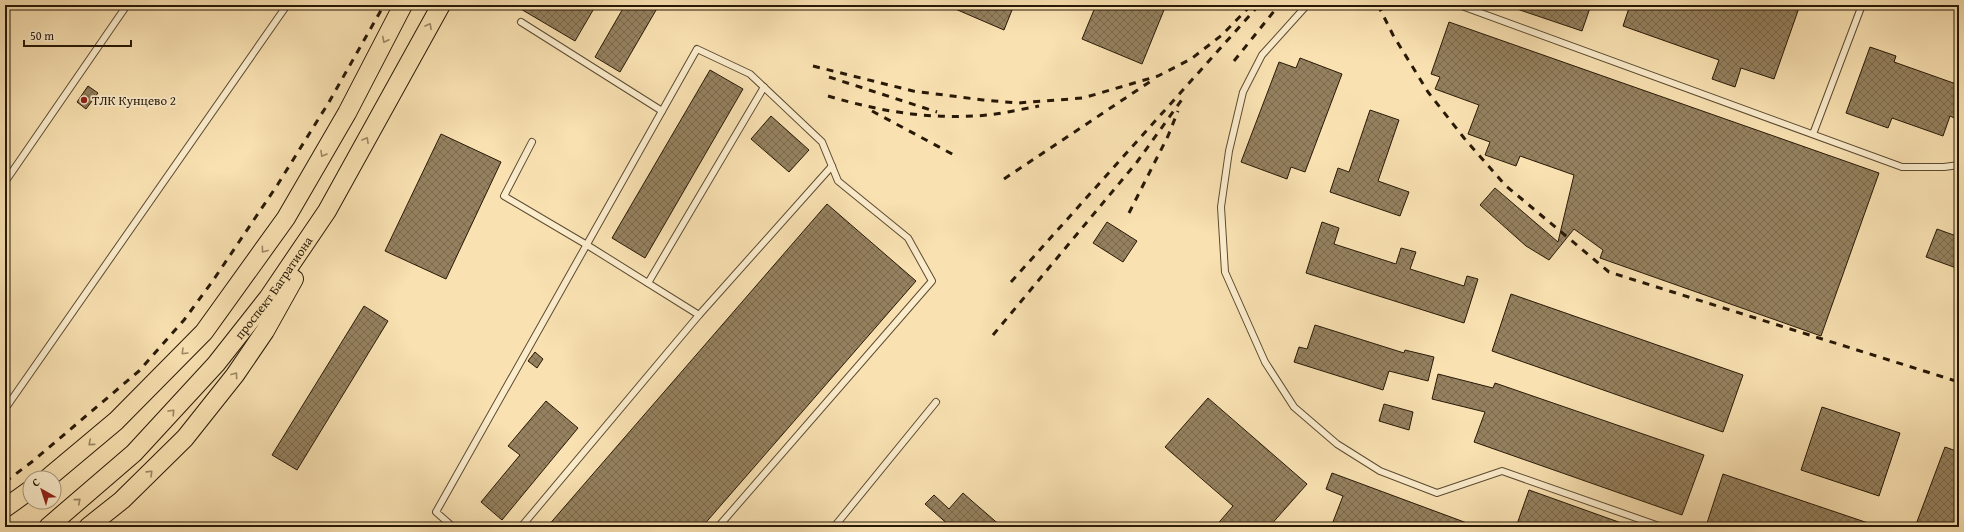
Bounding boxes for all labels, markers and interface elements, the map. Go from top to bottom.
scale bar [24,22,131,48]
one-way arrow [424,23,431,30]
text: 50 m [30,27,54,44]
one-way arrow [382,35,389,43]
place label: ТЛК Кунцево 2 [92,91,176,110]
marker: ТЛК Кунцево 2 [79,95,89,105]
one-way arrow [361,137,368,144]
one-way arrow [321,150,328,157]
street label: проспект Багратиона [230,232,318,343]
one-way arrow [261,245,268,252]
one-way arrow [181,347,189,355]
one-way arrow [230,373,237,380]
one-way arrow [167,409,175,417]
one-way arrow [88,438,96,445]
north arrow [22,470,62,510]
one-way arrow [145,470,153,478]
text: С [28,474,43,490]
one-way arrow [73,499,81,506]

